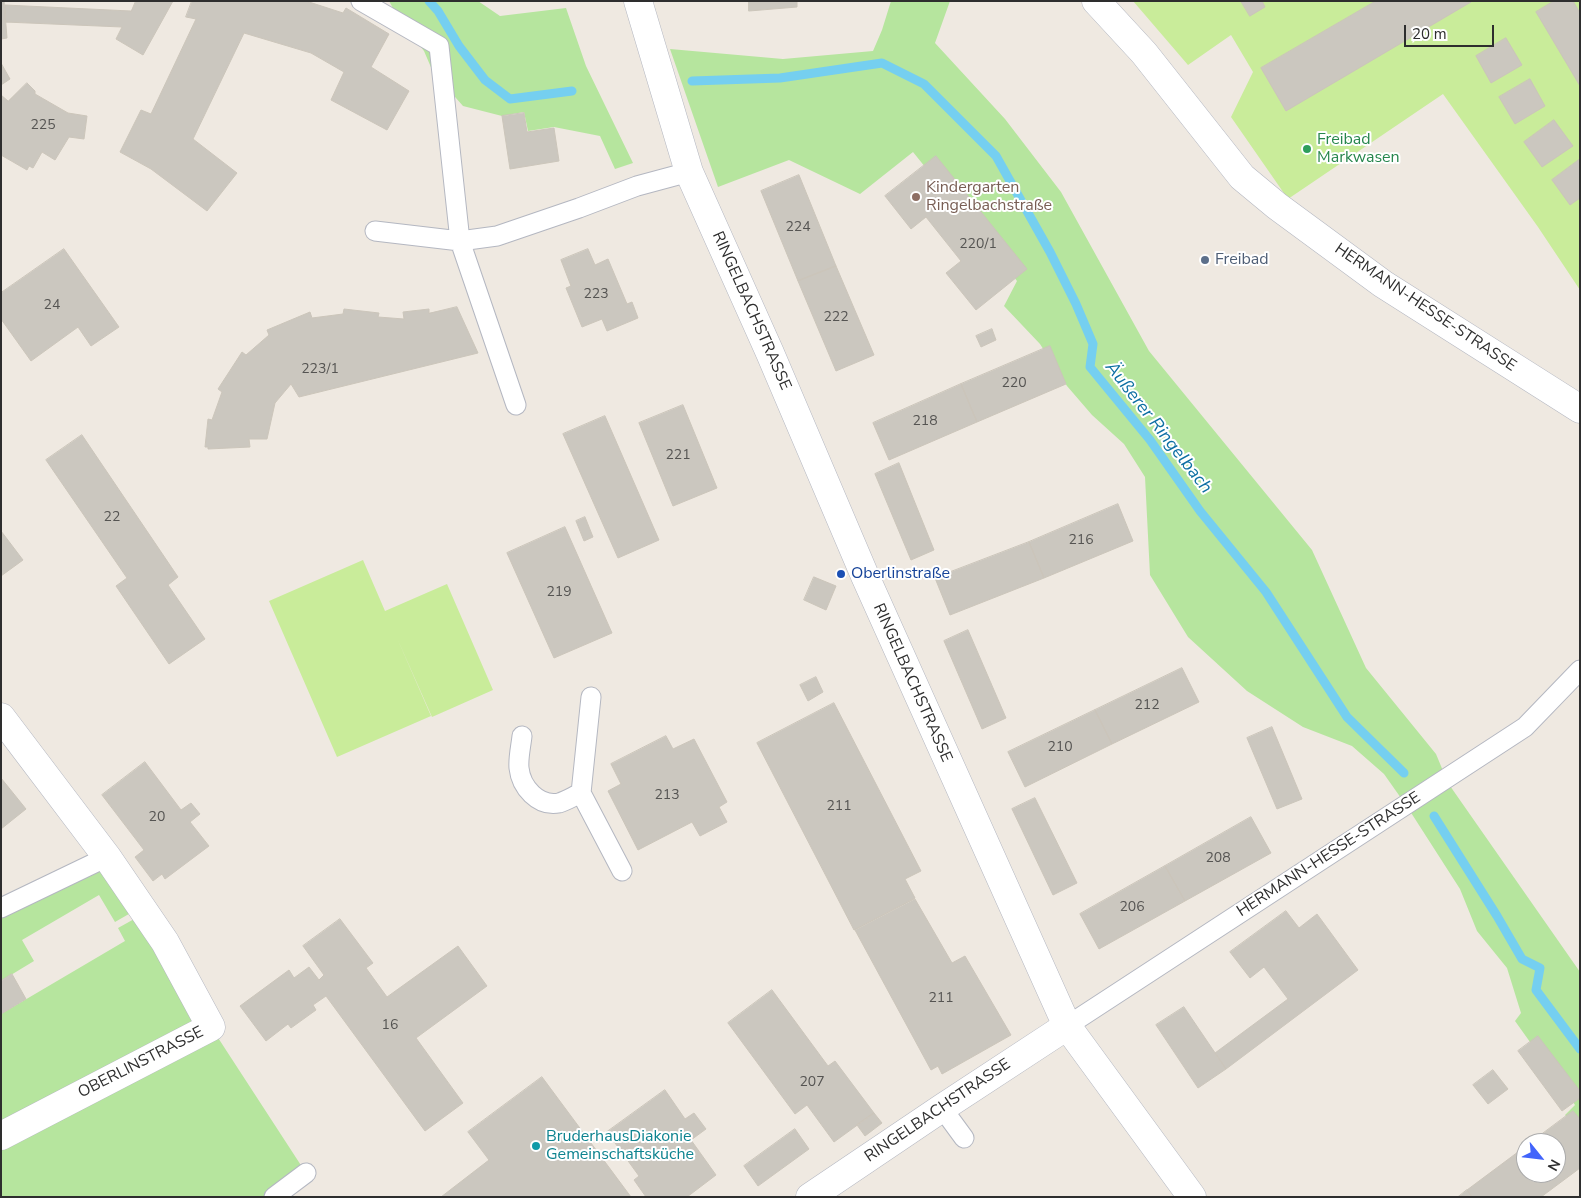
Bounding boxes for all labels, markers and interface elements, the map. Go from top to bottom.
scale bar [1406,15,1496,47]
text: 20 m [1412,24,1447,44]
house number: 225 [30,118,56,134]
place label: Freibad Markwasen [1317,130,1400,168]
marker: Freibad Markwasen [1301,143,1313,155]
place label: Kindergarten Ringelbachstraße [926,178,1052,216]
marker: Kindergarten Ringelbachstraße [910,191,922,203]
house number: 224 [785,220,811,236]
street label: RINGELBACHSTRASSE [707,229,795,393]
house number: 220/1 [959,237,997,253]
street label: HERMANN-HESSE-STRASSE [1330,240,1520,376]
place label: Freibad [1215,250,1269,270]
marker: Freibad [1199,254,1211,266]
house number: 223 [583,287,609,303]
house number: 24 [44,298,60,314]
house number: 222 [823,310,849,326]
water label: Äußerer Ringelbach [1100,358,1216,498]
house number: 223/1 [301,362,339,378]
house number: 220 [1001,376,1027,392]
house number: 218 [912,414,938,430]
house number: 221 [665,448,691,464]
house number: 22 [104,510,120,526]
house number: 216 [1068,533,1094,549]
place label: Oberlinstraße [851,564,950,584]
marker: Oberlinstraße [835,568,847,580]
house number: 219 [546,585,572,601]
street label: RINGELBACHSTRASSE [868,601,956,765]
house number: 212 [1134,698,1160,714]
house number: 210 [1047,740,1073,756]
house number: 213 [654,788,680,804]
street label: HERMANN-HESSE-STRASSE [1234,788,1424,922]
house number: 211 [826,799,852,815]
house number: 20 [149,810,165,826]
house number: 208 [1205,851,1231,867]
house number: 206 [1119,900,1145,916]
house number: 211 [928,991,954,1007]
house number: 16 [382,1018,398,1034]
street label: OBERLINSTRASSE [75,1023,207,1103]
street label: RINGELBACHSTRASSE [861,1055,1015,1167]
house number: 207 [799,1075,825,1091]
place label: BruderhausDiakonie Gemeinschaftsküche [546,1127,694,1165]
north arrow [1516,1133,1566,1183]
marker: BruderhausDiakonie Gemeinschaftsküche [530,1140,542,1152]
text: N [1543,1156,1565,1174]

